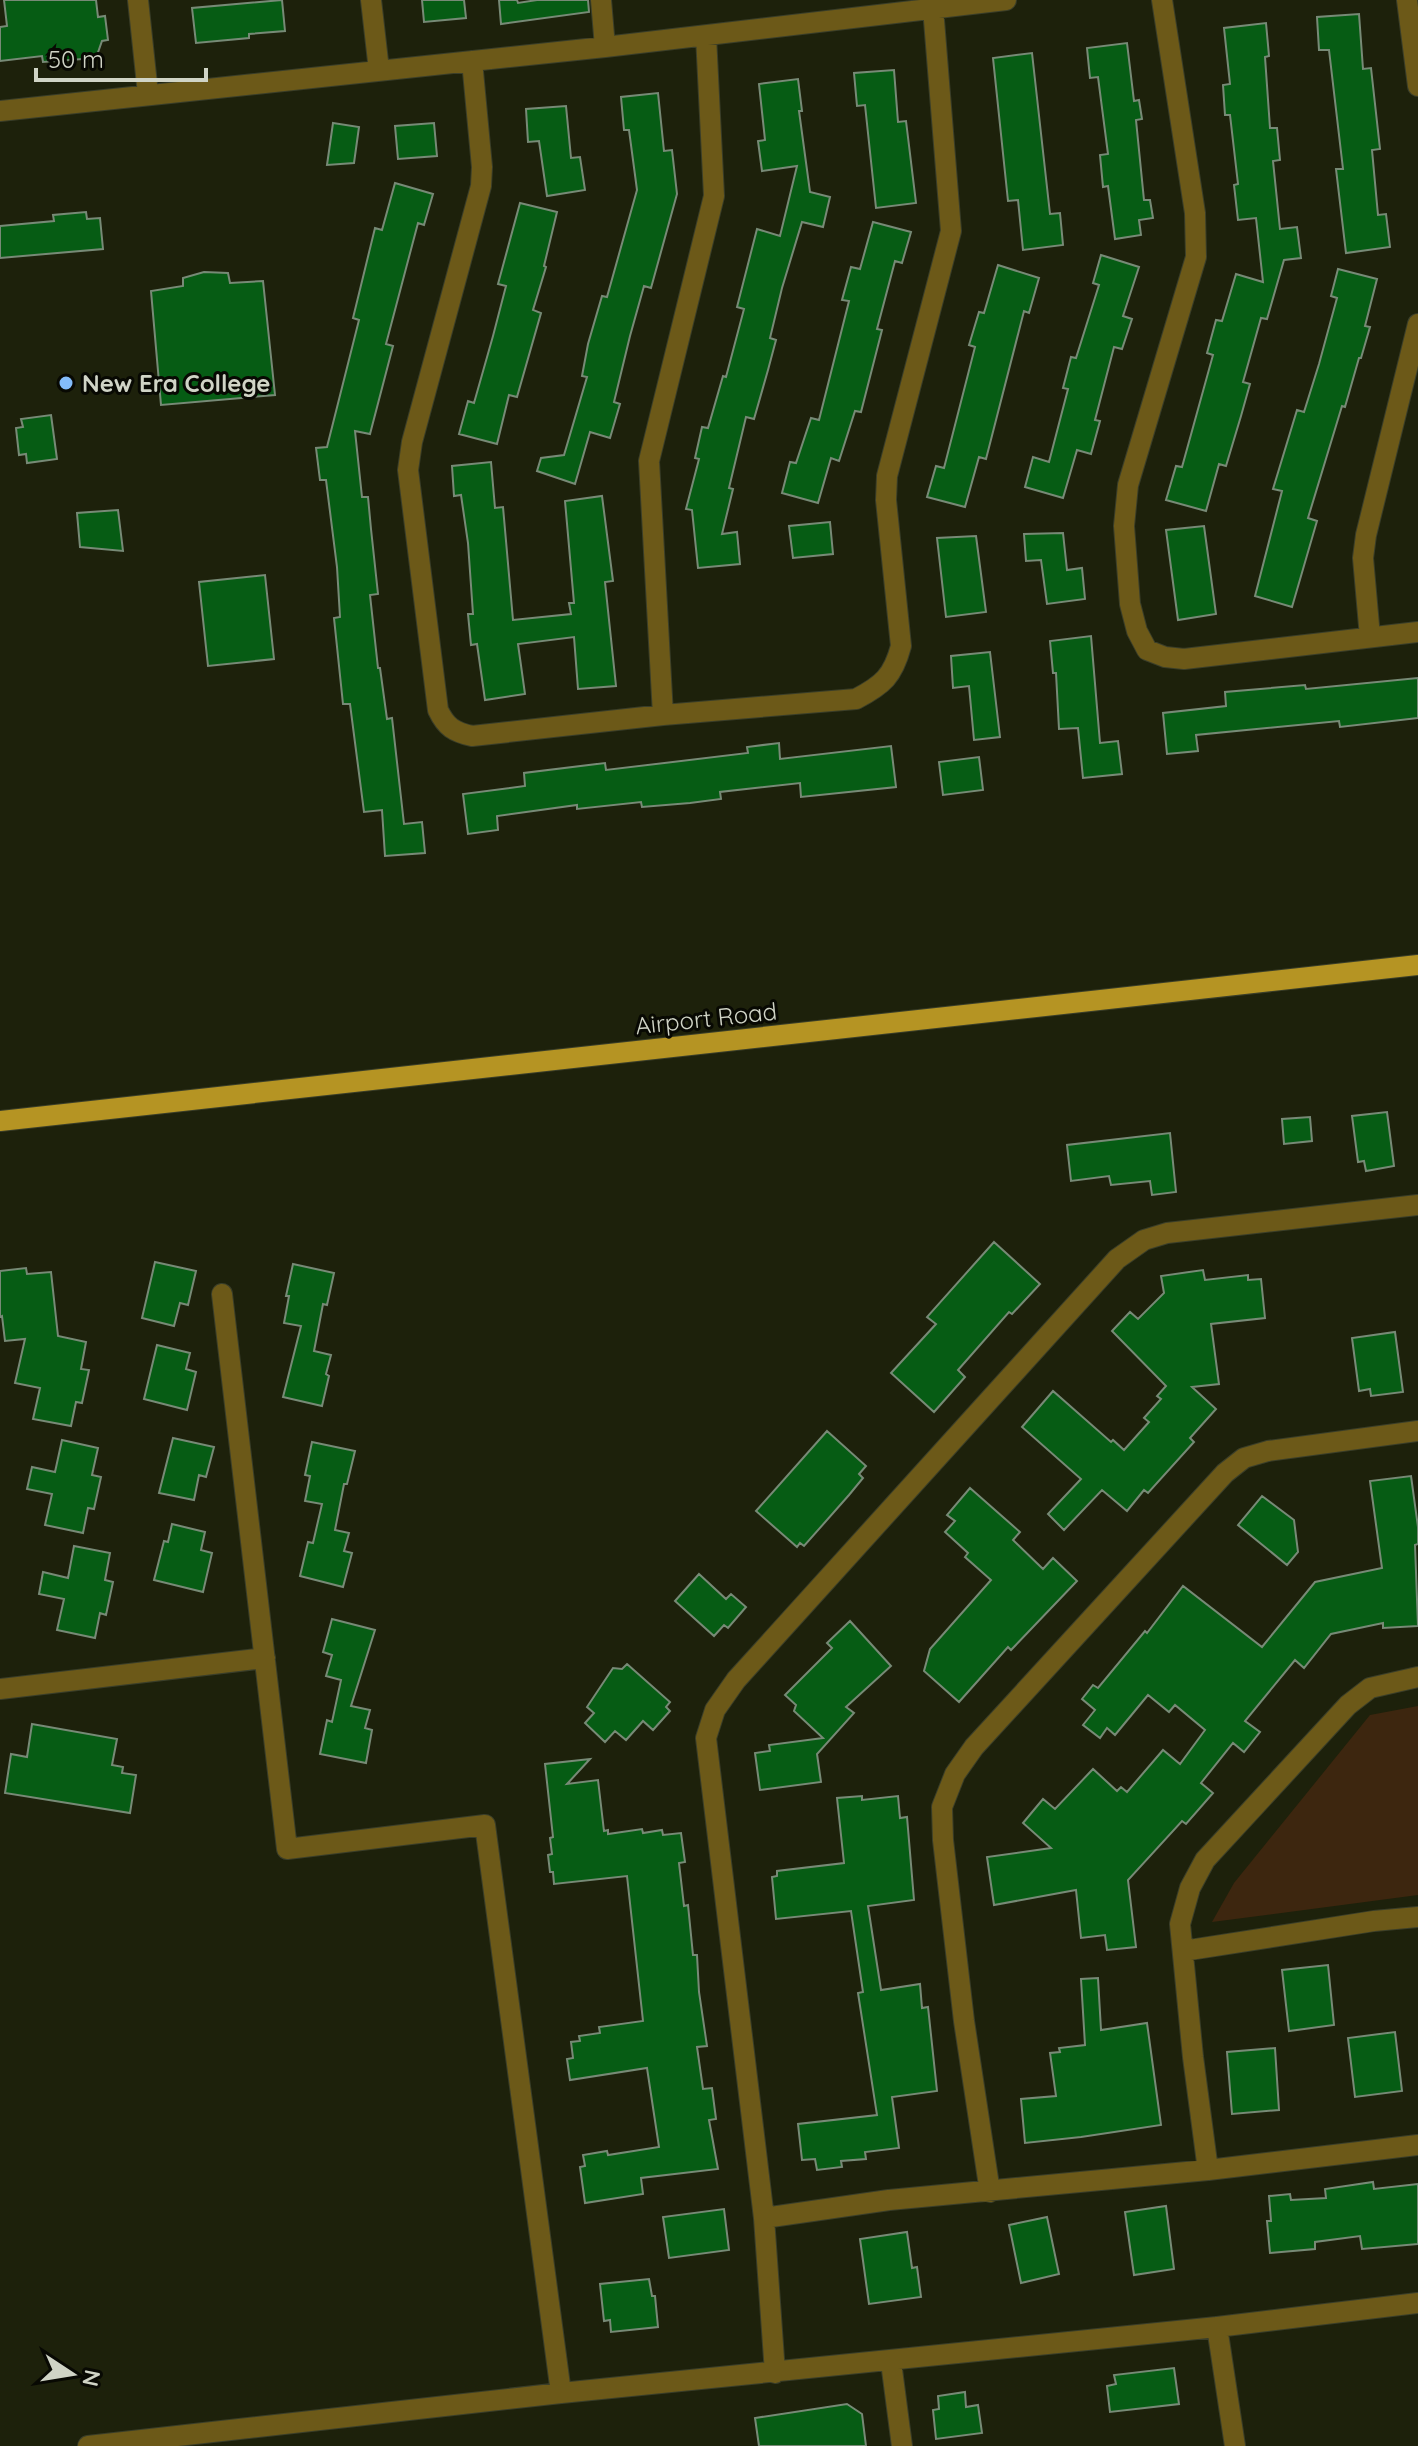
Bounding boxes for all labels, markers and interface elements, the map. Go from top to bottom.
scale bar [36,32,206,82]
text: 50 m [48,44,104,74]
place label: New Era College [82,368,270,398]
marker: New Era College [57,374,75,392]
street label: Airport Road [634,996,778,1040]
north arrow [32,2334,112,2414]
text: N [76,2367,107,2389]

